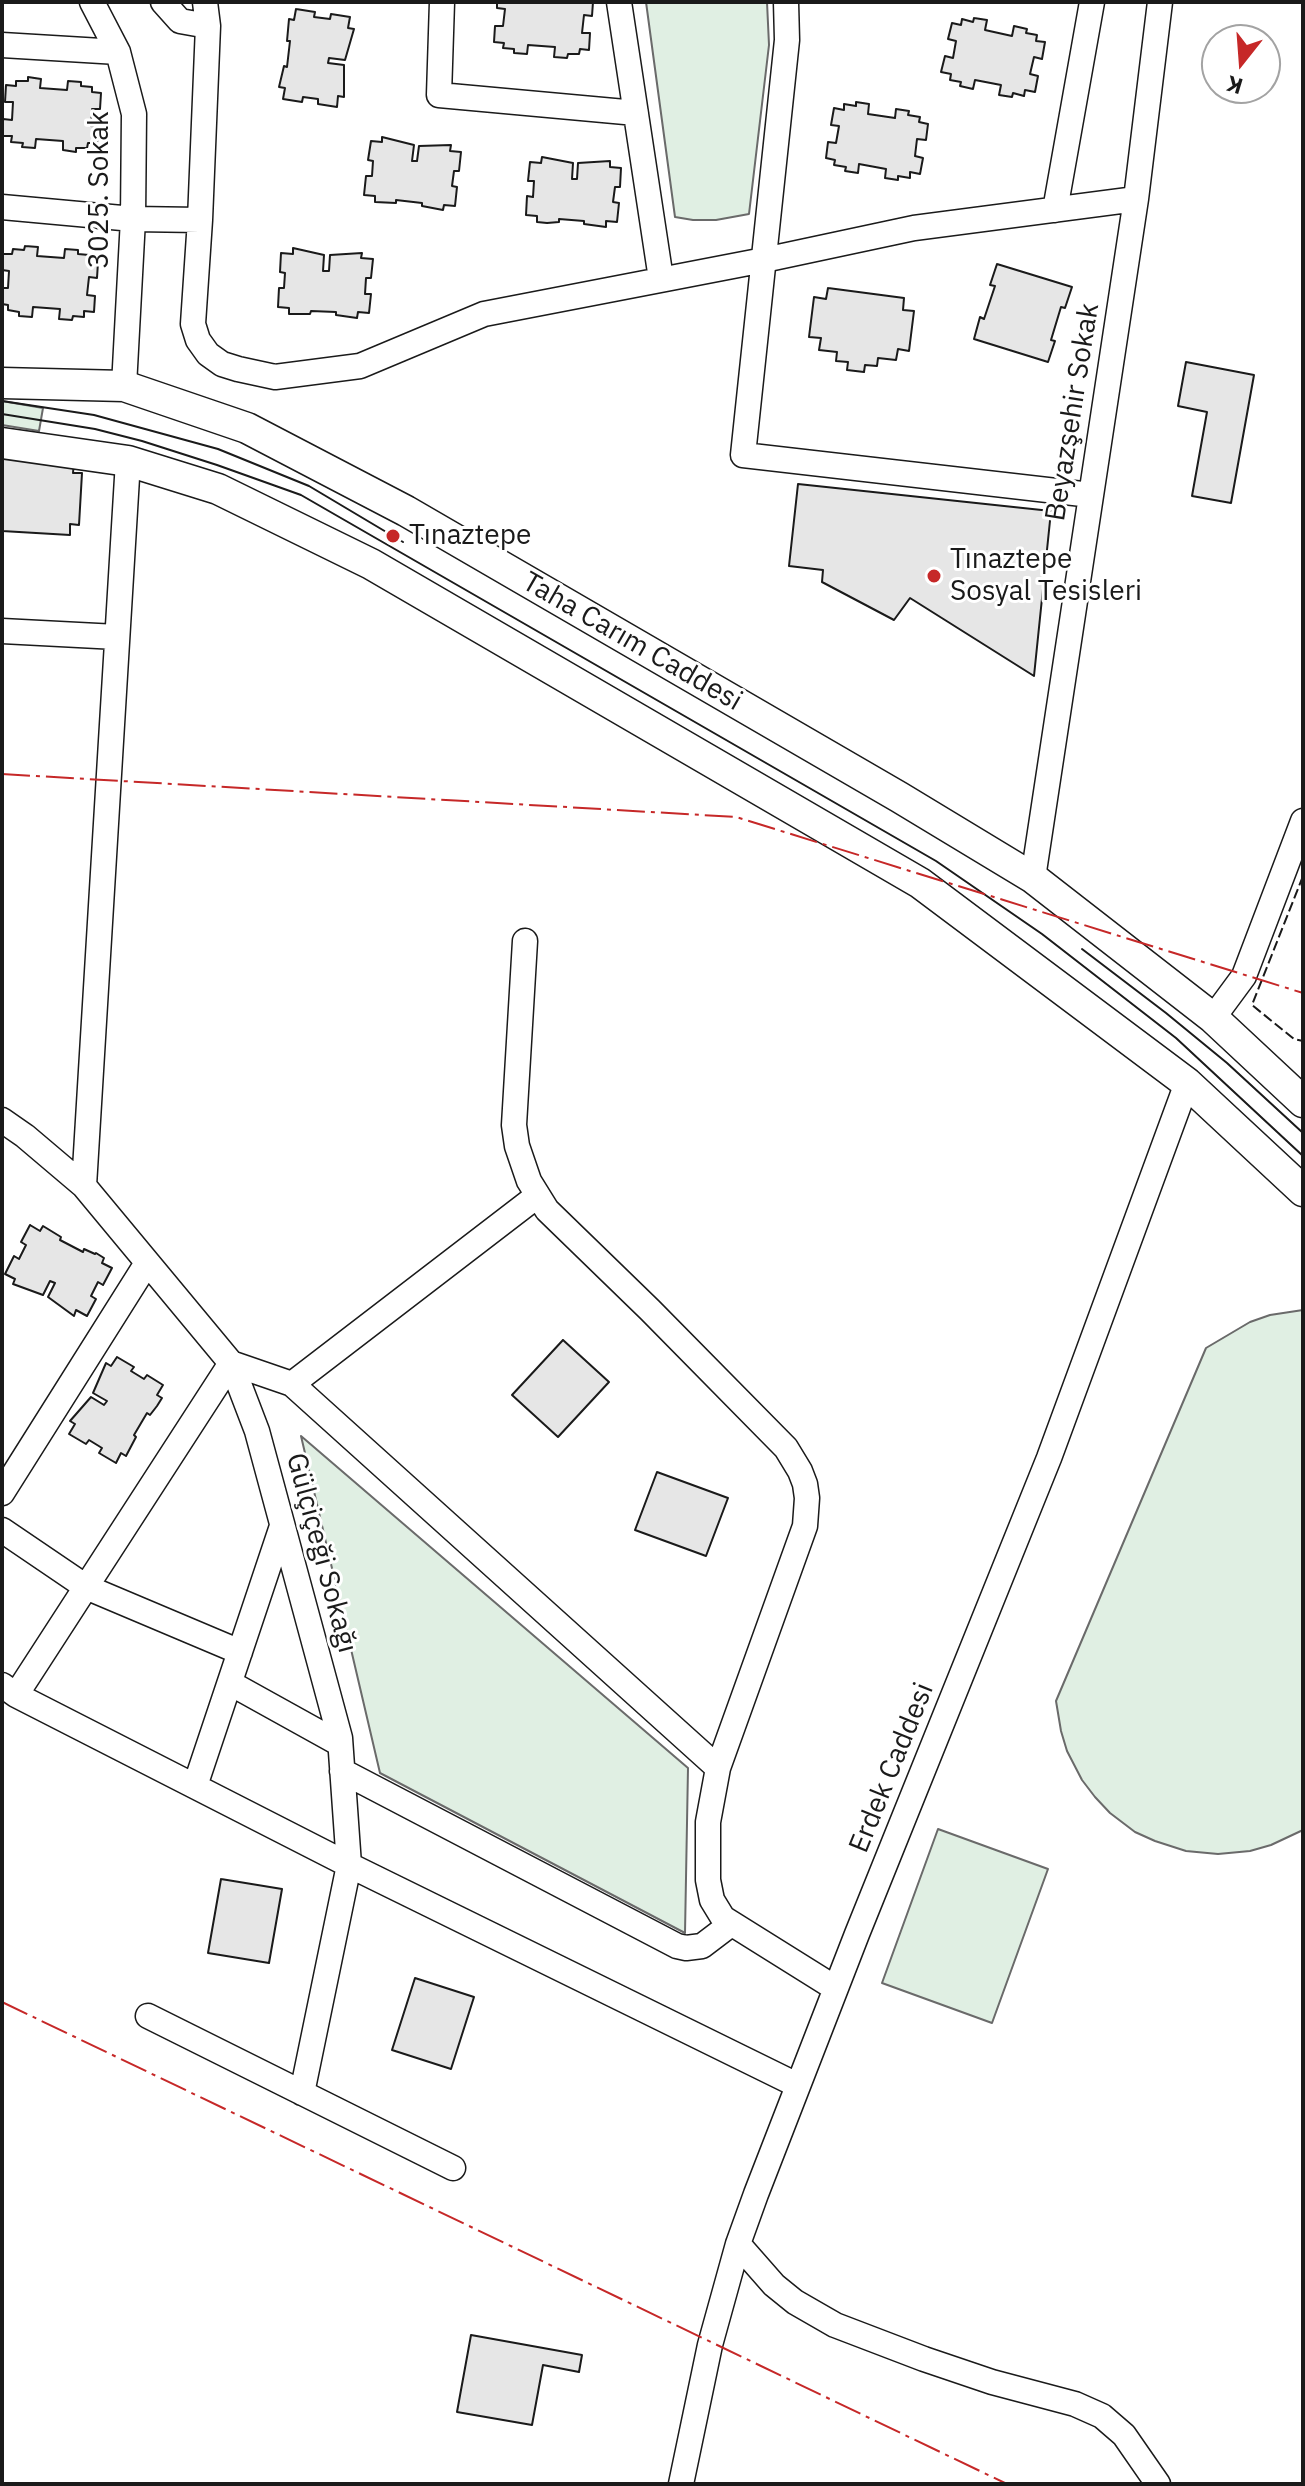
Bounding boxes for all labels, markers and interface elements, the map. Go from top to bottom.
north arrow [1201,24,1281,104]
text: K [1223,69,1246,102]
street label: 3025. Sokak [83,111,117,269]
street label: Beyazşehir Sokak [1039,301,1107,523]
place label: Tınaztepe [409,519,531,553]
marker: Tınaztepe [384,527,402,545]
place label: Tınaztepe Sosyal Tesisleri [950,543,1142,609]
street label: Taha Carım Caddesi [516,565,748,719]
marker: Tınaztepe Sosyal Tesisleri [925,567,943,585]
street label: Gülçiçeği Sokağı [278,1450,364,1656]
street label: Erdek Caddesi [843,1678,941,1858]

